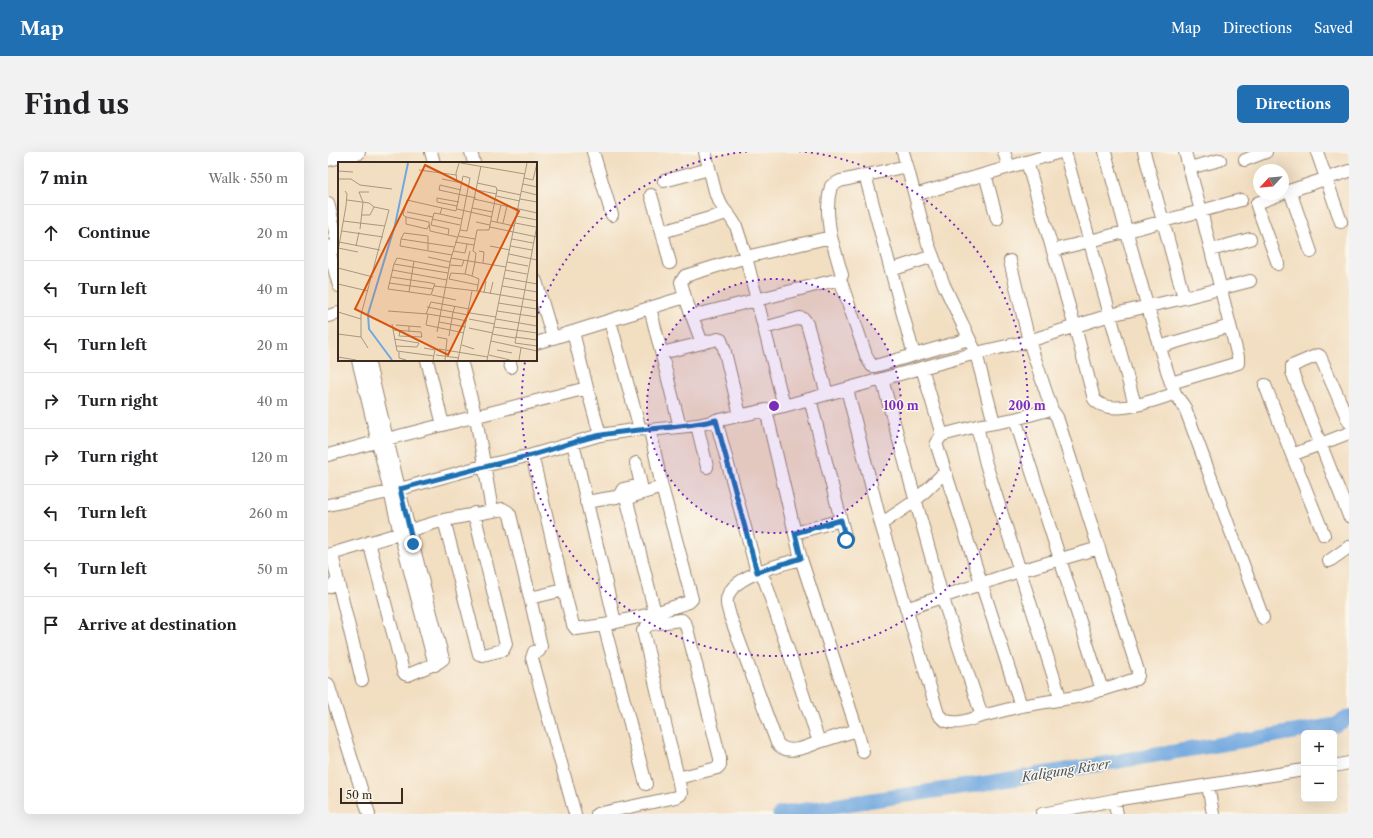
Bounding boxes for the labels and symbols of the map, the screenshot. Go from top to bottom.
inset map [338,162,537,361]
north arrow [1253,164,1289,200]
text: 100 m [883,398,919,413]
text: 200 m [1008,398,1046,413]
centre of rings [767,399,781,413]
route start [837,531,855,549]
route end [404,535,422,553]
water label: Kaligung River [1020,755,1112,785]
scale bar [340,786,403,805]

